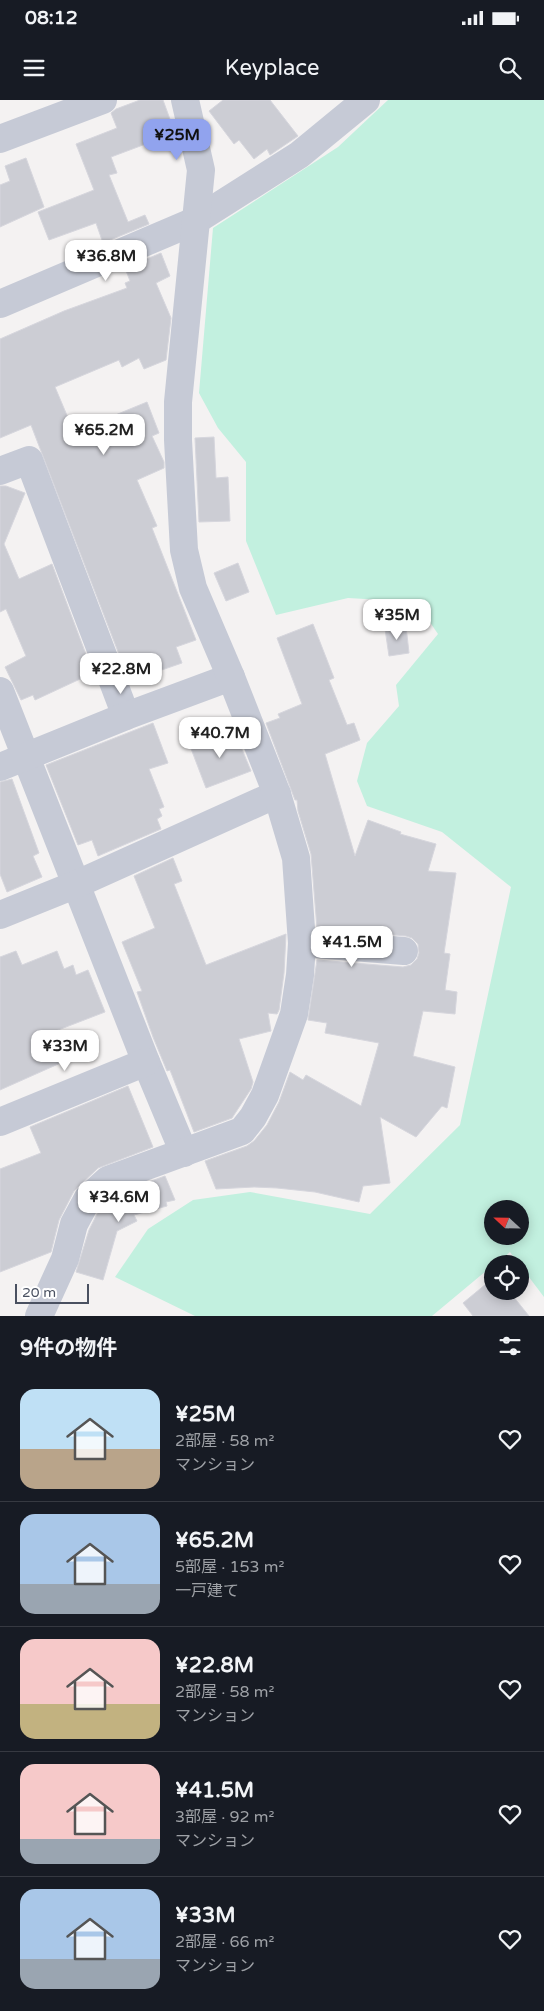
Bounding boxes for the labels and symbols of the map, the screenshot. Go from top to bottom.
pin: ¥25M [147,118,207,161]
pin: ¥36.8M [65,240,147,282]
pin: ¥65.2M [63,414,145,456]
pin: ¥35M [367,598,427,641]
pin: ¥22.8M [80,652,162,695]
pin: ¥40.7M [179,716,261,759]
pin: ¥41.5M [311,926,393,968]
pin: ¥33M [35,1030,95,1072]
pin: ¥34.6M [78,1180,160,1223]
north arrow [484,1200,529,1245]
scale bar [15,1281,89,1304]

